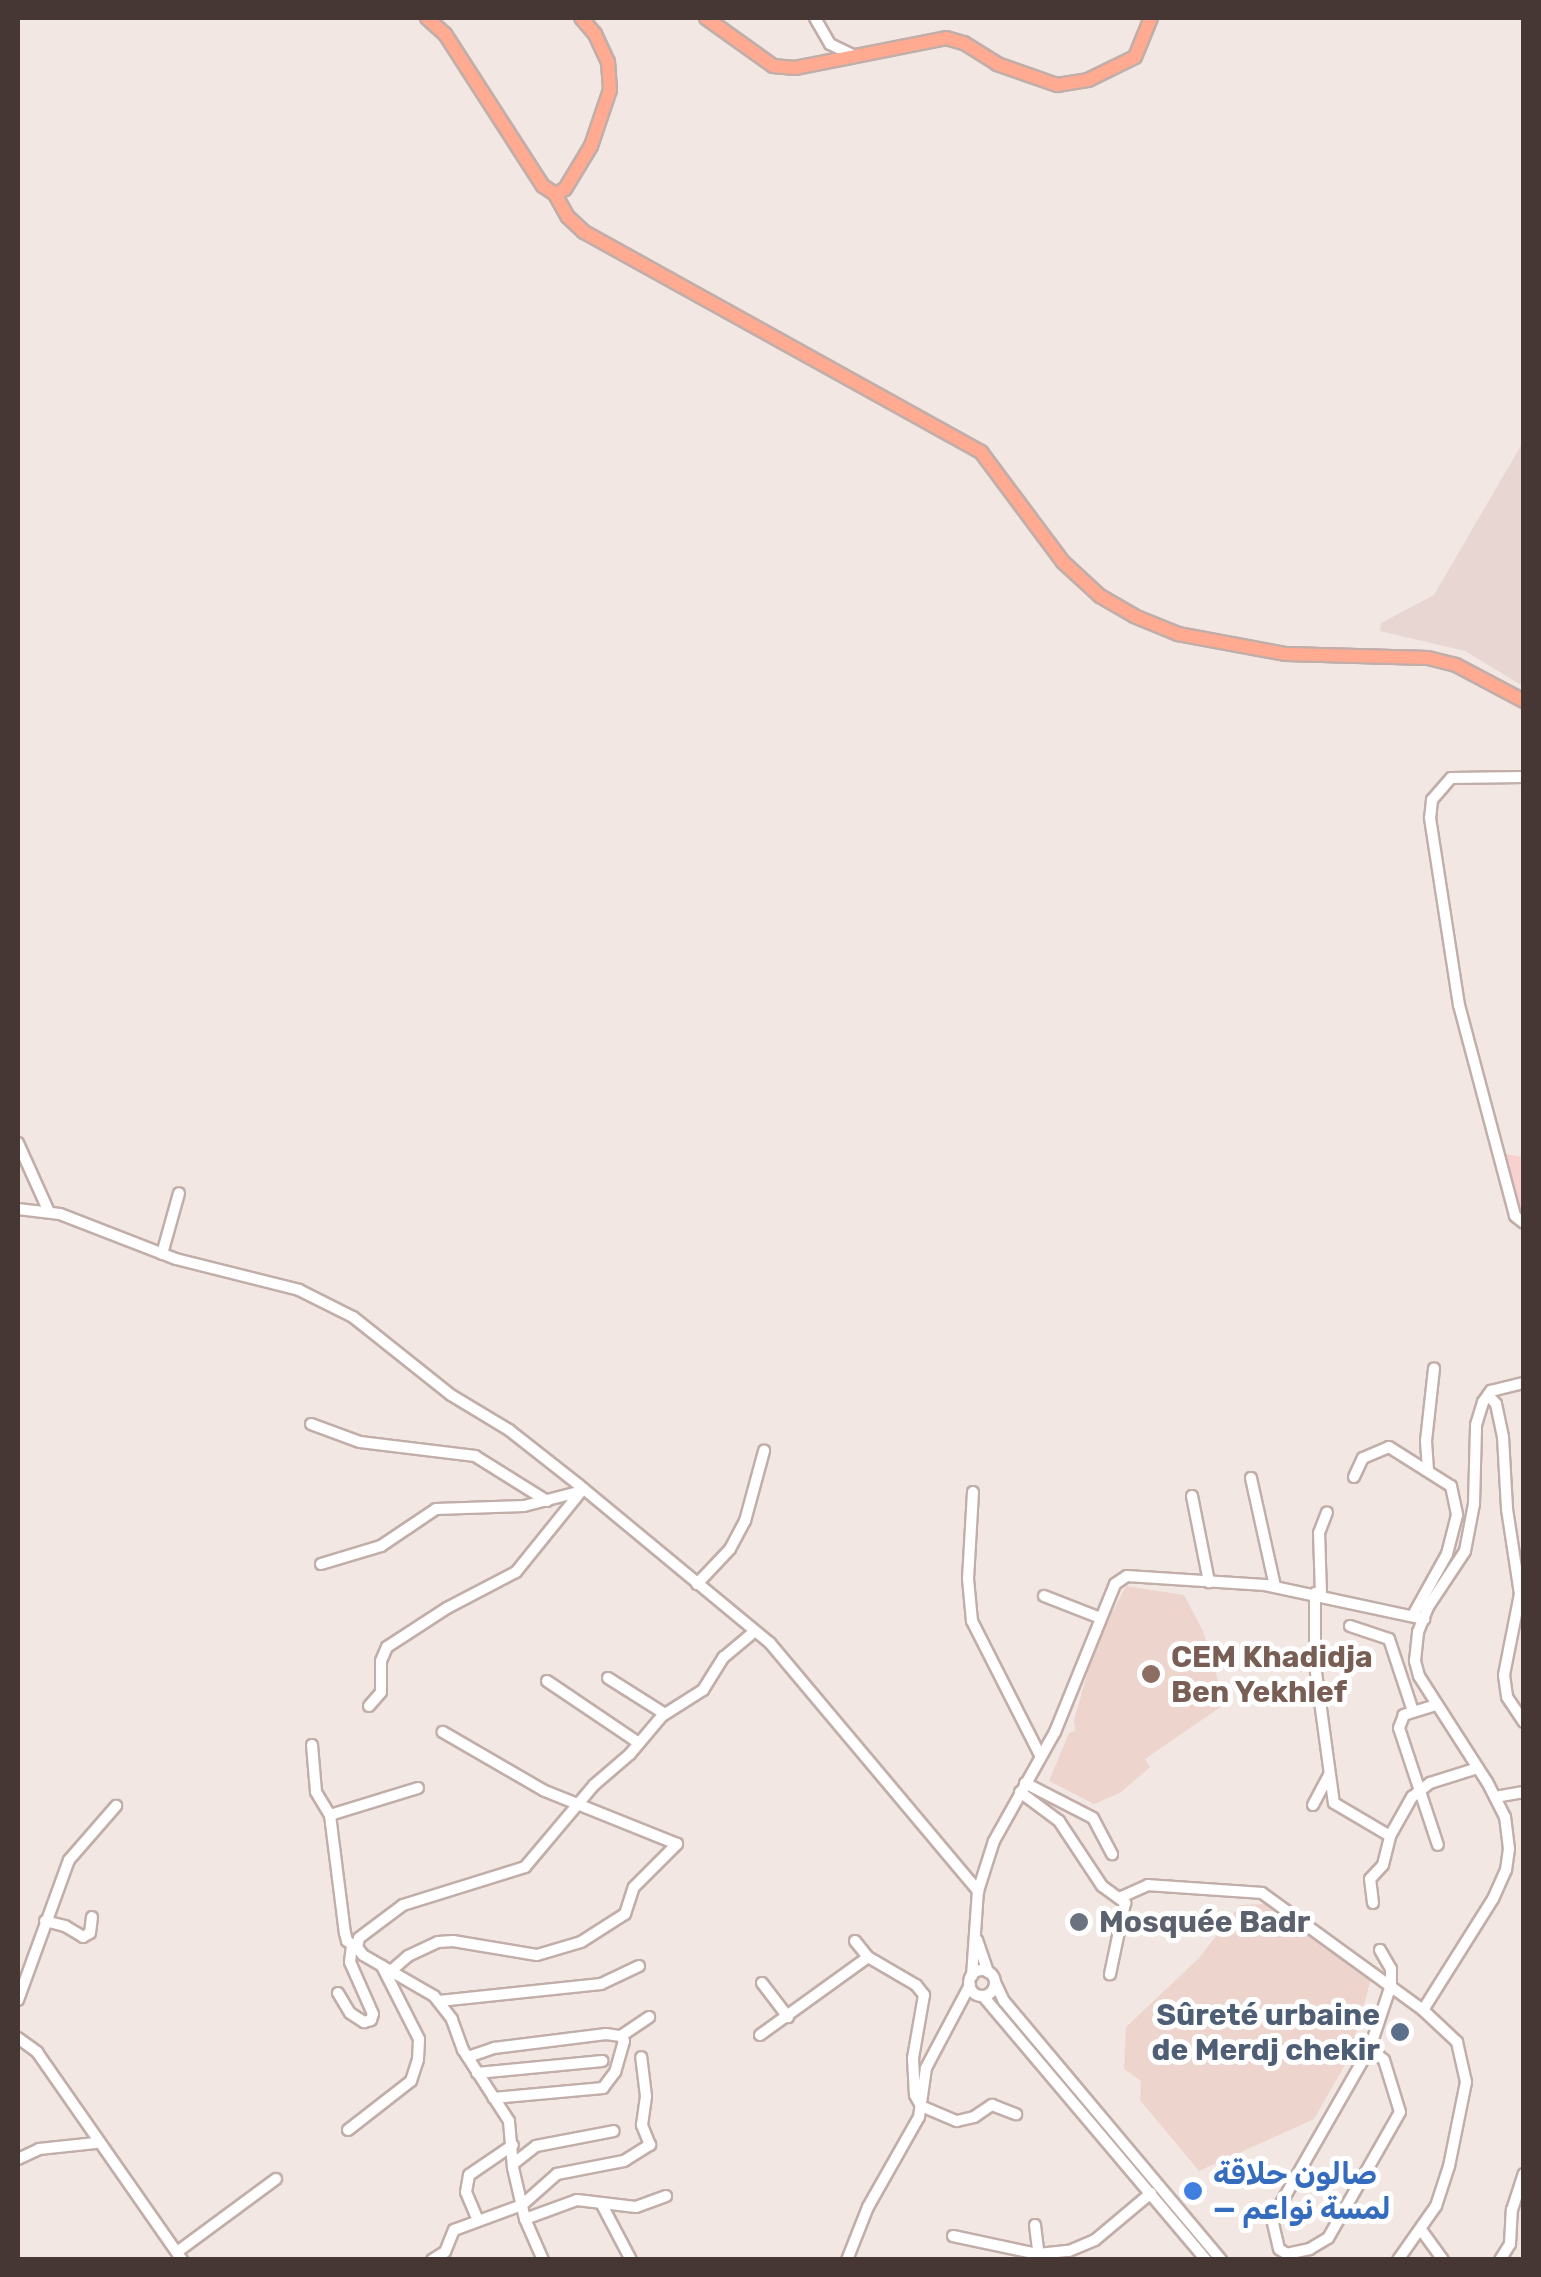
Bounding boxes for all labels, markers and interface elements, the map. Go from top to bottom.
place label: CEM Khadidja Ben Yekhlef [1171,1639,1373,1710]
marker: CEM Khadidja Ben Yekhlef [1140,1663,1162,1685]
place label: Mosquée Badr [1099,1904,1310,1940]
marker: Mosquée Badr [1068,1911,1090,1933]
place label: Sûreté urbaine de Merdj chekir [1152,1997,1380,2068]
marker: Sûreté urbaine de Merdj chekir [1389,2021,1411,2043]
place label: صالون حلاقة — لمسة نواعم [1213,2156,1391,2226]
marker: صالون حلاقة — لمسة نواعم [1182,2180,1204,2202]

